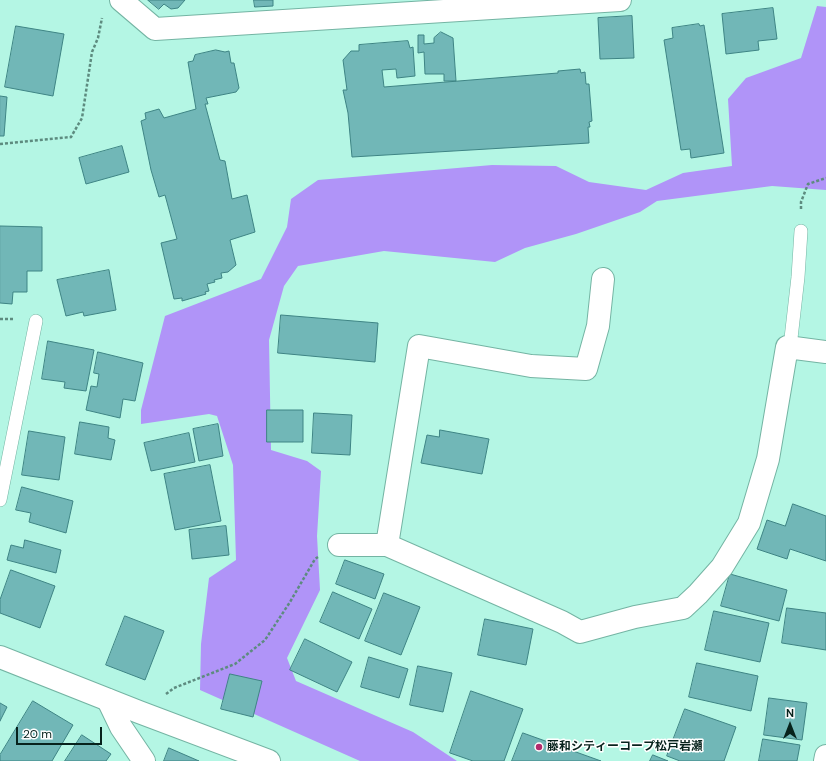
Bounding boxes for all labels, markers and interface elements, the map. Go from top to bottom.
north arrow [770,705,810,745]
text: N [786,706,794,720]
scale bar [18,719,104,745]
text: 20 m [23,726,52,742]
place label: 藤和シティーコープ松戸岩瀬 [547,740,703,754]
marker: 藤和シティーコープ松戸岩瀬 [534,742,544,752]

